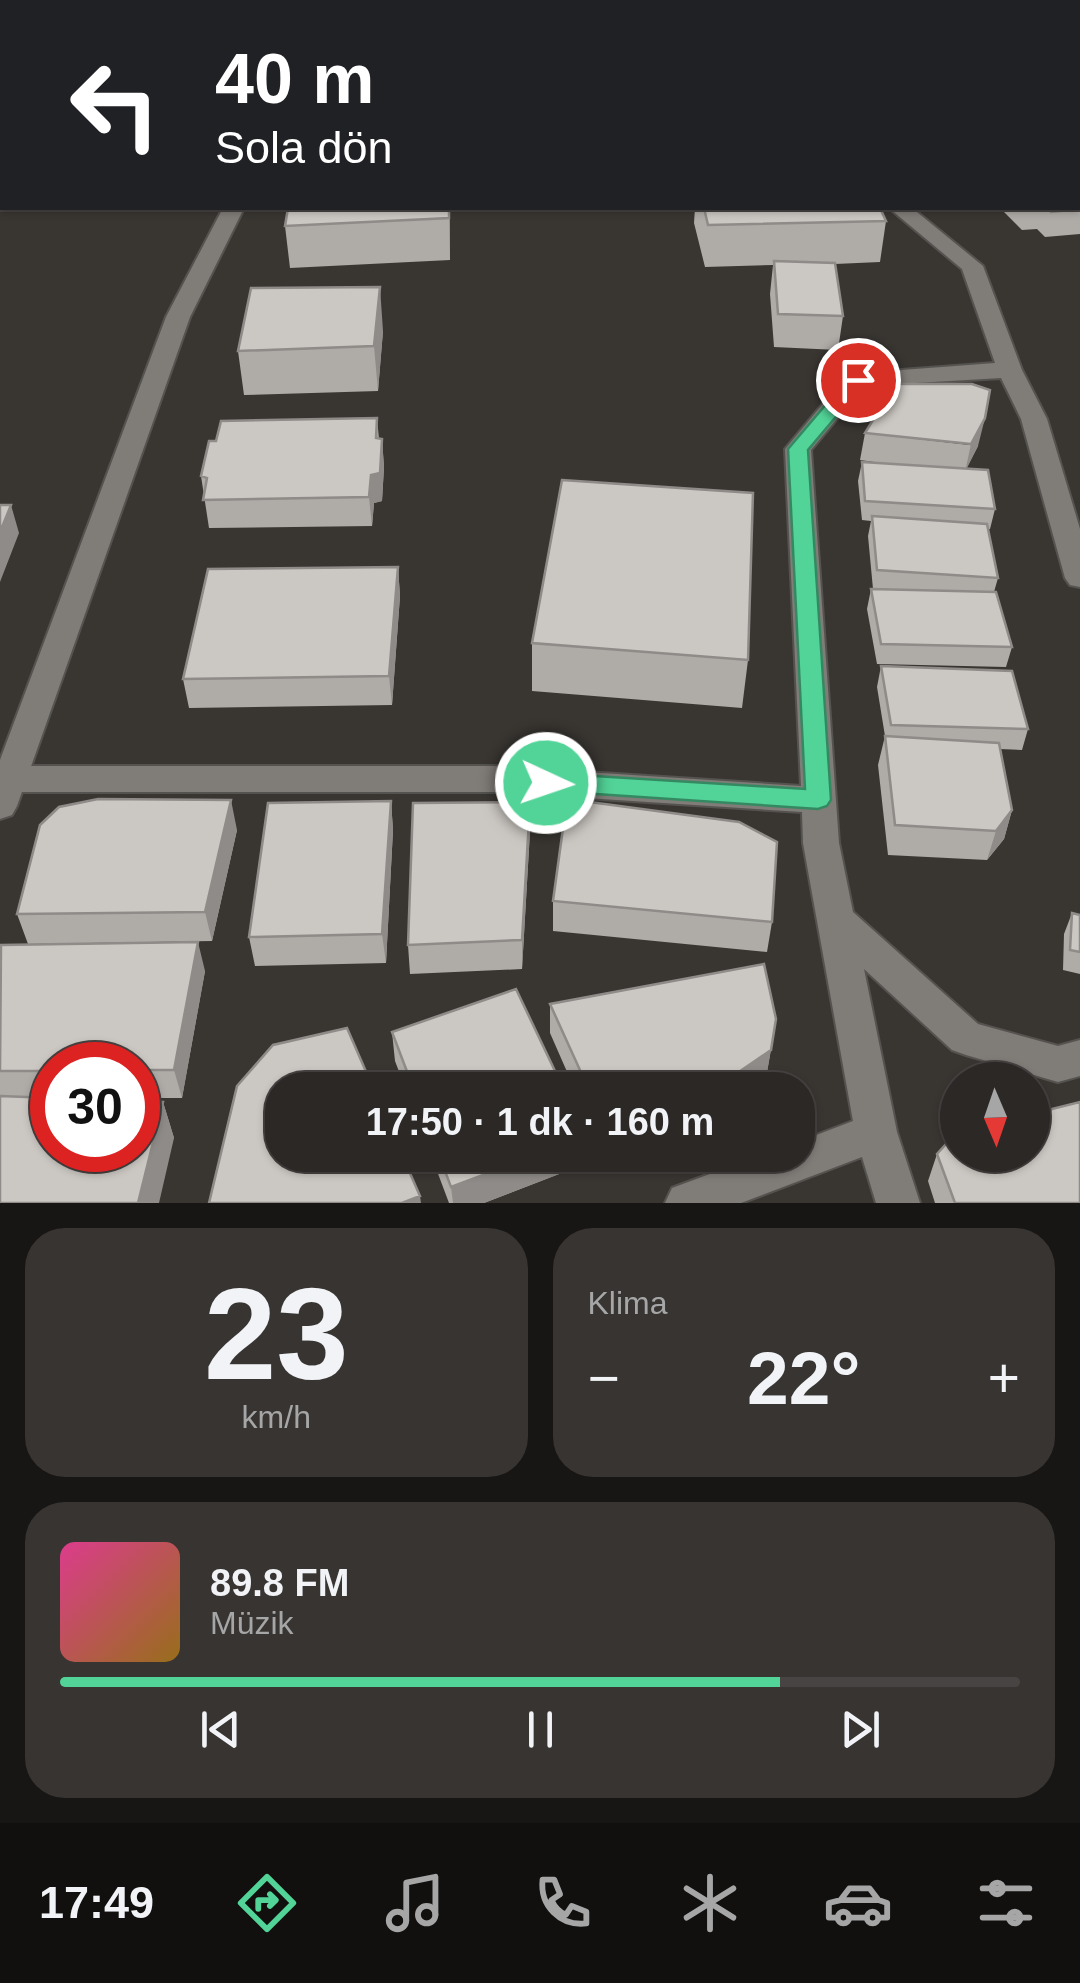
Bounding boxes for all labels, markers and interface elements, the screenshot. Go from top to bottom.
icon: left [50,40,180,170]
text: 40 m [215,40,375,118]
text: Sola dön [215,122,393,173]
pin [816,338,901,423]
icon: arrive [831,353,886,408]
position arrow [494,731,598,835]
speed limit sign: 30 [30,1042,160,1172]
north arrow [940,1062,1050,1172]
map controls [940,1062,1050,1172]
text: 17:50 · 1 dk · 160 m [366,1101,714,1143]
text: 23 [204,1261,349,1407]
text: Klima [588,1285,668,1321]
text: 22° [747,1336,860,1420]
text: − [588,1347,620,1409]
text: + [988,1347,1020,1409]
text: km/h [242,1399,311,1435]
text: 89.8 FM [210,1562,349,1604]
text: Müzik [210,1605,294,1641]
icon: previous [193,1702,248,1757]
icon: pause [513,1702,568,1757]
icon: next [833,1702,888,1757]
icon: directions [232,1868,302,1938]
icon: music [380,1868,450,1938]
icon: phone [528,1868,598,1938]
icon: climate [675,1868,745,1938]
icon: car [823,1868,893,1938]
icon: filters [971,1868,1041,1938]
text: 17:49 [39,1877,154,1928]

